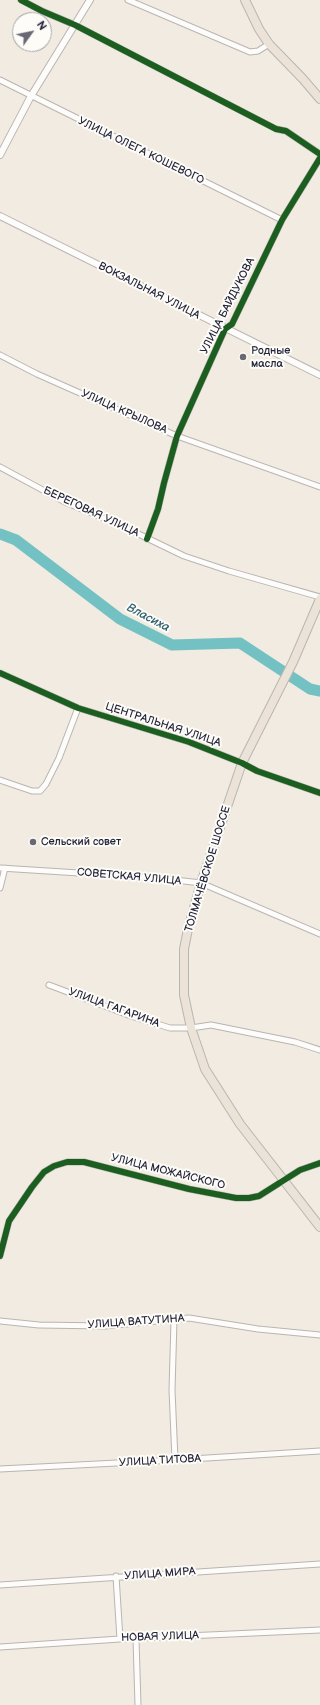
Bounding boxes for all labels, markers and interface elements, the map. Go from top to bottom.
north arrow [12,12,52,52]
text: N [34,19,49,33]
street label: УЛИЦА ОЛЕГА КОШЕВОГО [76,115,206,187]
street label: УЛИЦА БАЙДУКОВА [198,256,258,356]
street label: ВОКЗАЛЬНАЯ УЛИЦА [96,260,202,322]
place label: Родные масла [251,344,290,370]
marker: Родные масла [238,352,248,362]
street label: УЛИЦА КРЫЛОВА [79,387,169,437]
street label: БЕРЕГОВАЯ УЛИЦА [41,484,141,540]
water label: Власиха [124,601,172,635]
street label: ЦЕНТРАЛЬНАЯ УЛИЦА [103,700,223,750]
street label: ТОЛМАЧЁВСКОЕ ШОССЕ [183,804,233,934]
place label: Сельский совет [41,835,121,849]
marker: Сельский совет [28,837,38,847]
street label: СОВЕТСКАЯ УЛИЦА [76,866,182,888]
street label: УЛИЦА ГАГАРИНА [67,985,161,1031]
street label: УЛИЦА МОЖАЙСКОГО [110,1151,226,1193]
street label: УЛИЦА ВАТУТИНА [87,1312,185,1332]
street label: УЛИЦА ТИТОВА [119,1452,201,1470]
street label: УЛИЦА МИРА [124,1565,196,1583]
street label: НОВАЯ УЛИЦА [121,1629,199,1645]

